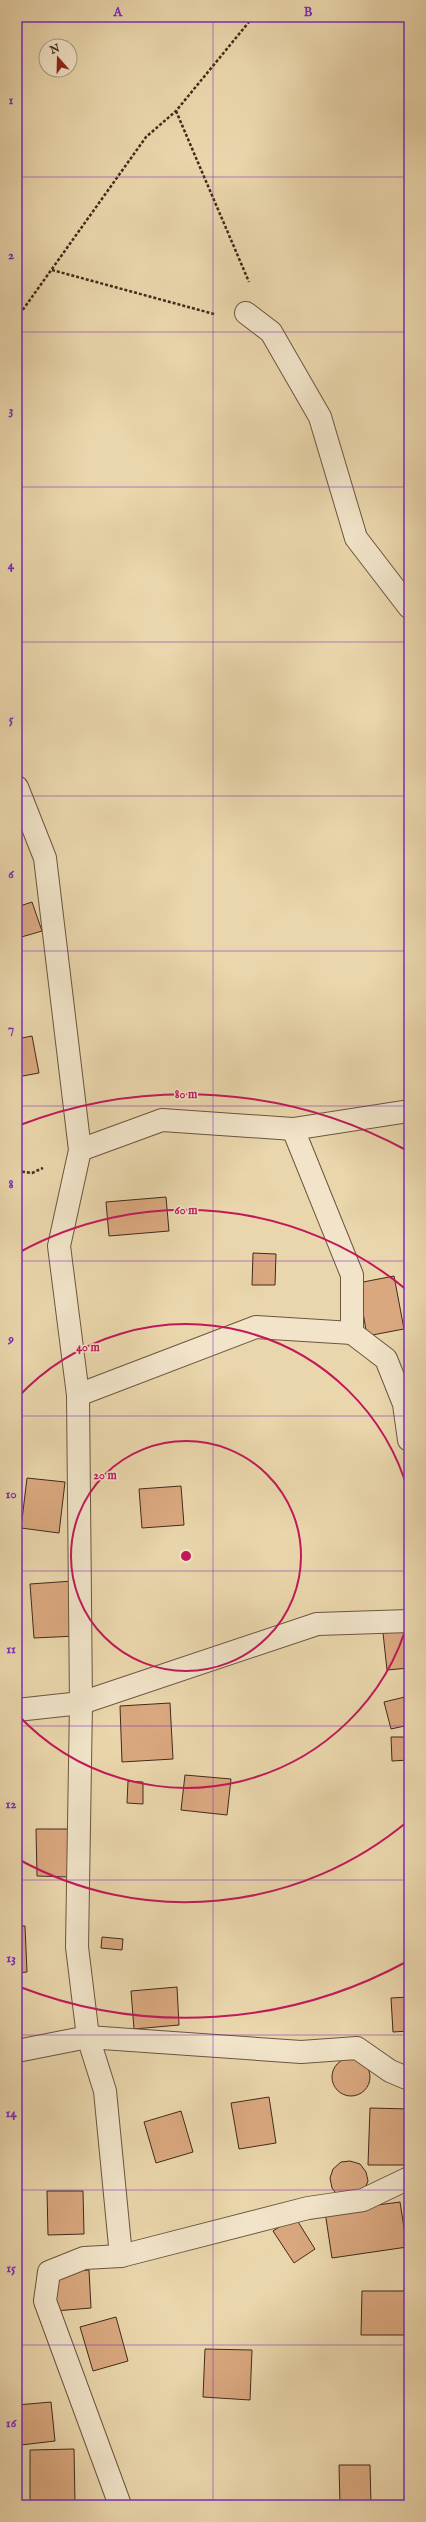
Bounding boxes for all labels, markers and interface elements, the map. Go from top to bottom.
text: A [113,4,124,21]
text: B [304,4,313,21]
north arrow [38,38,78,78]
text: N [47,41,62,58]
text: 1 [9,92,14,109]
text: 2 [8,247,14,264]
text: 3 [9,402,14,419]
text: 4 [8,557,15,574]
text: 5 [9,711,14,728]
text: 6 [8,866,14,883]
text: 7 [8,1021,14,1038]
text: 80 m [175,1087,198,1102]
text: 8 [8,1176,14,1193]
text: 60 m [175,1203,198,1218]
text: 9 [7,1331,14,1348]
text: 40 m [76,1340,101,1355]
text: 20 m [93,1468,117,1483]
text: 10 [5,1486,17,1503]
centre of rings [179,1549,193,1563]
text: 11 [6,1641,16,1658]
text: 12 [6,1796,16,1813]
text: 13 [6,1950,16,1967]
text: 14 [5,2105,17,2122]
text: 15 [6,2260,16,2277]
text: 16 [6,2415,17,2432]

